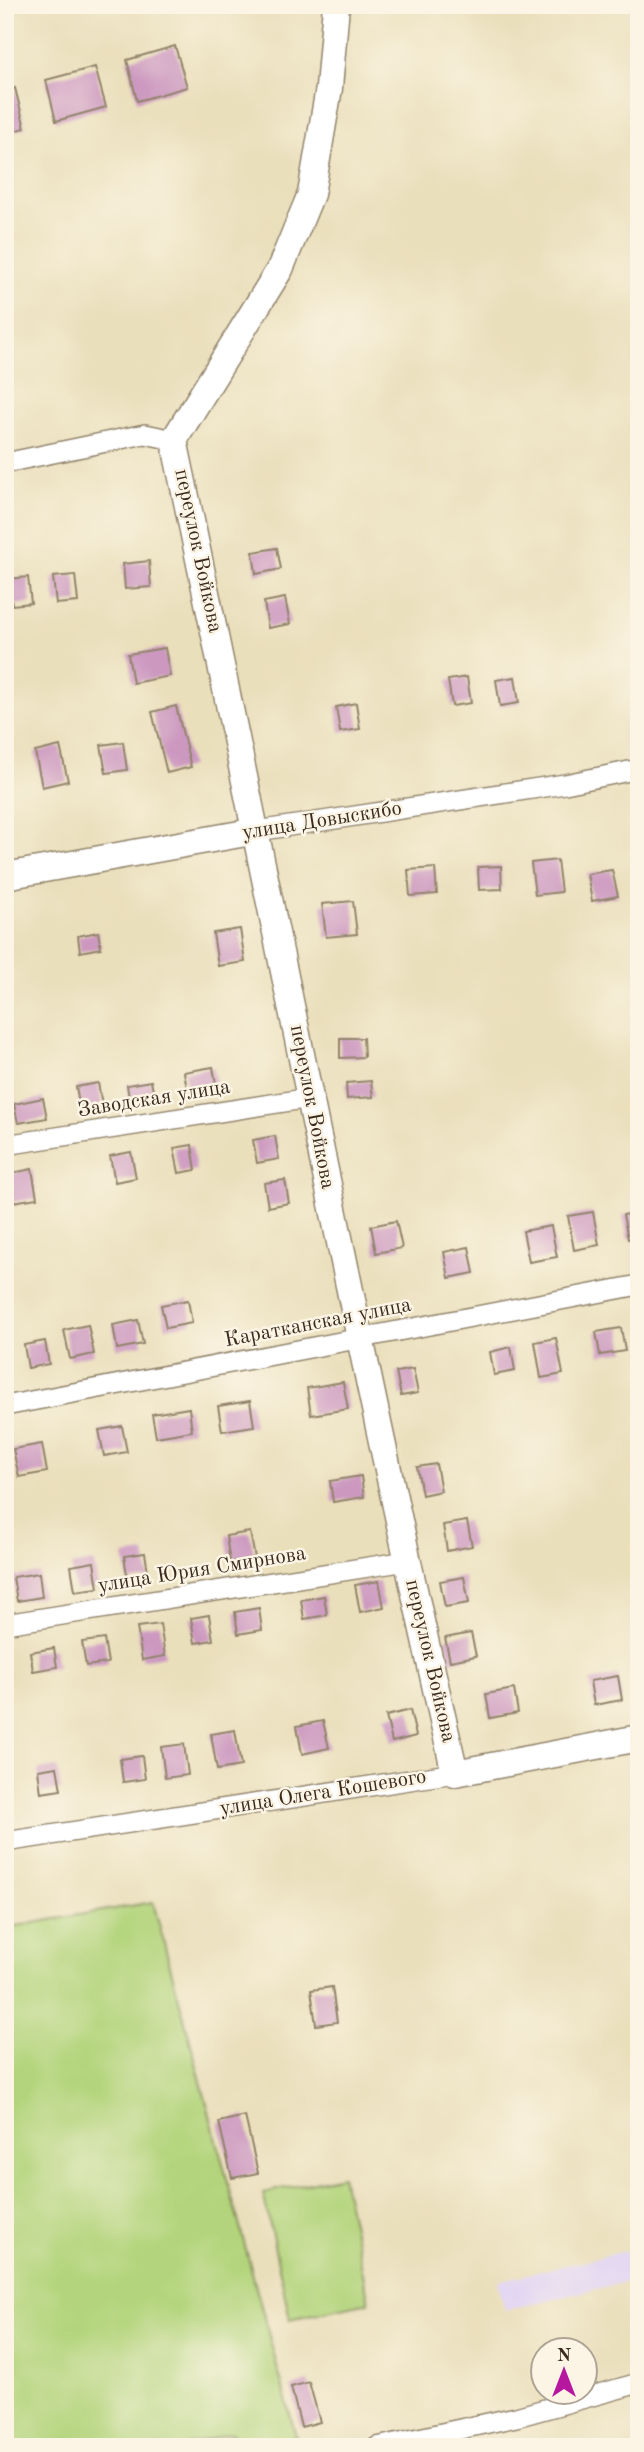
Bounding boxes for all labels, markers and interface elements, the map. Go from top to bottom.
street label: переулок Войкова [170,467,226,635]
street label: улица Довыскибо [241,798,403,844]
street label: переулок Войкова [286,1023,338,1191]
street label: Заводская улица [76,1077,232,1121]
street label: Каратканская улица [223,1295,413,1351]
street label: улица Юрия Смирнова [96,1543,308,1597]
street label: переулок Войкова [401,1577,459,1745]
street label: улица Олега Кошевого [218,1766,428,1820]
north arrow [528,2336,598,2406]
text: N [557,2347,572,2366]

